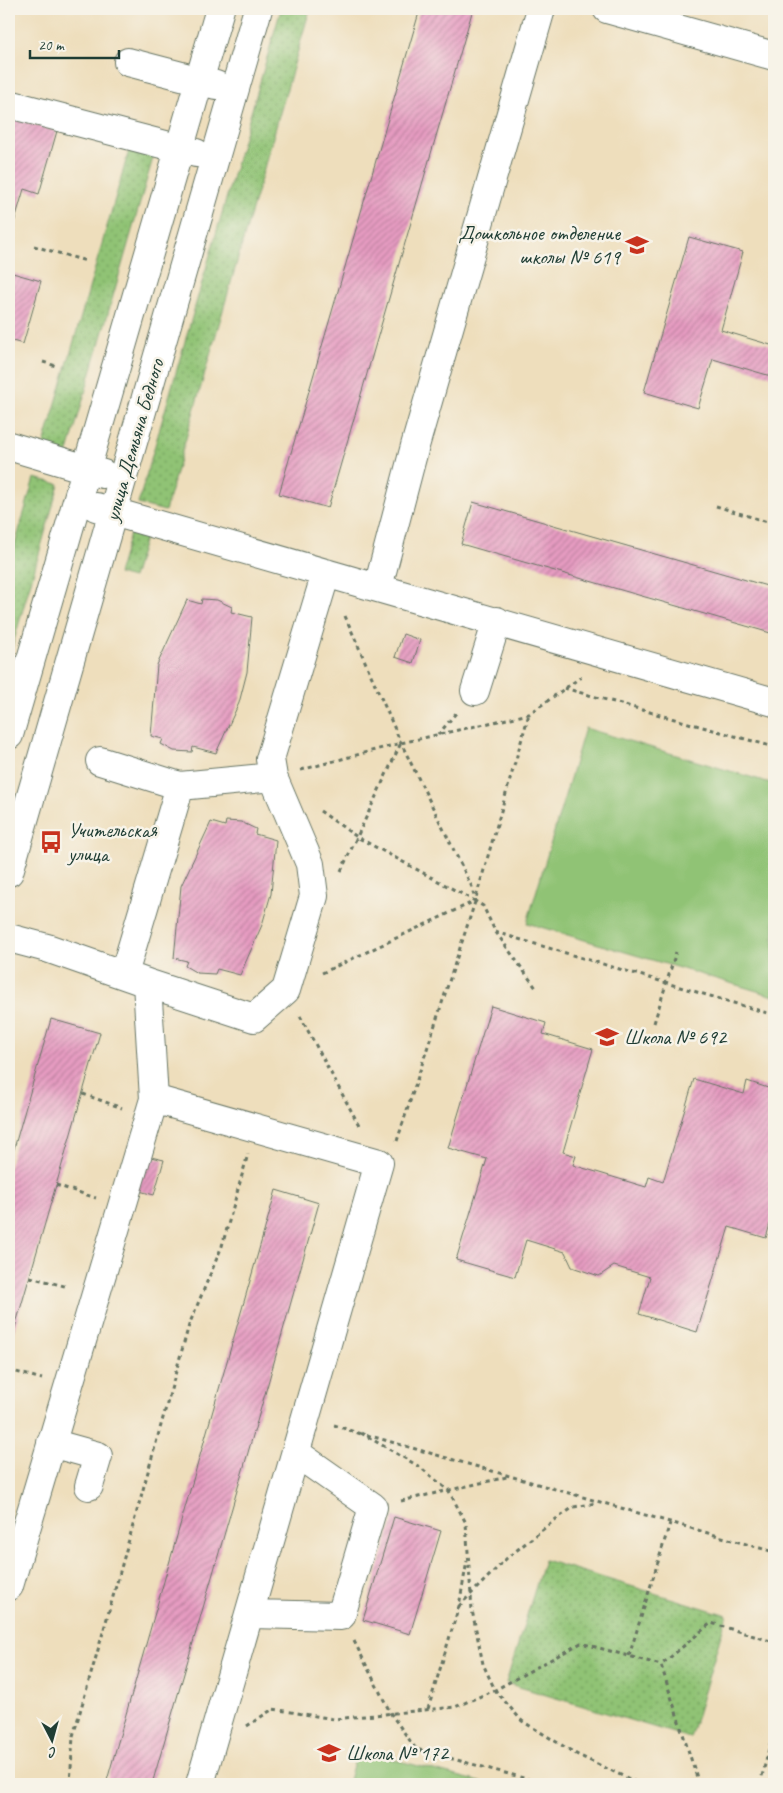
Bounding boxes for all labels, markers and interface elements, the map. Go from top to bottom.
scale bar [30,28,119,60]
text: 20 m [38,36,65,55]
place label: Дошкольное отделение школы № 619 [458,220,622,270]
school or university icon: Дошкольное отделение школы № 619 [624,232,650,258]
street label: улица Демьяна Бедного [98,354,170,526]
place label: Учительская улица [66,817,158,867]
bus stop icon: Учительская улица [38,829,64,855]
school or university icon: Школа № 692 [594,1024,620,1050]
place label: Школа № 692 [624,1024,728,1050]
north arrow [28,1716,78,1766]
school or university icon: Школа № 172 [316,1740,342,1766]
place label: Школа № 172 [346,1740,450,1766]
text: С [47,1744,58,1761]

